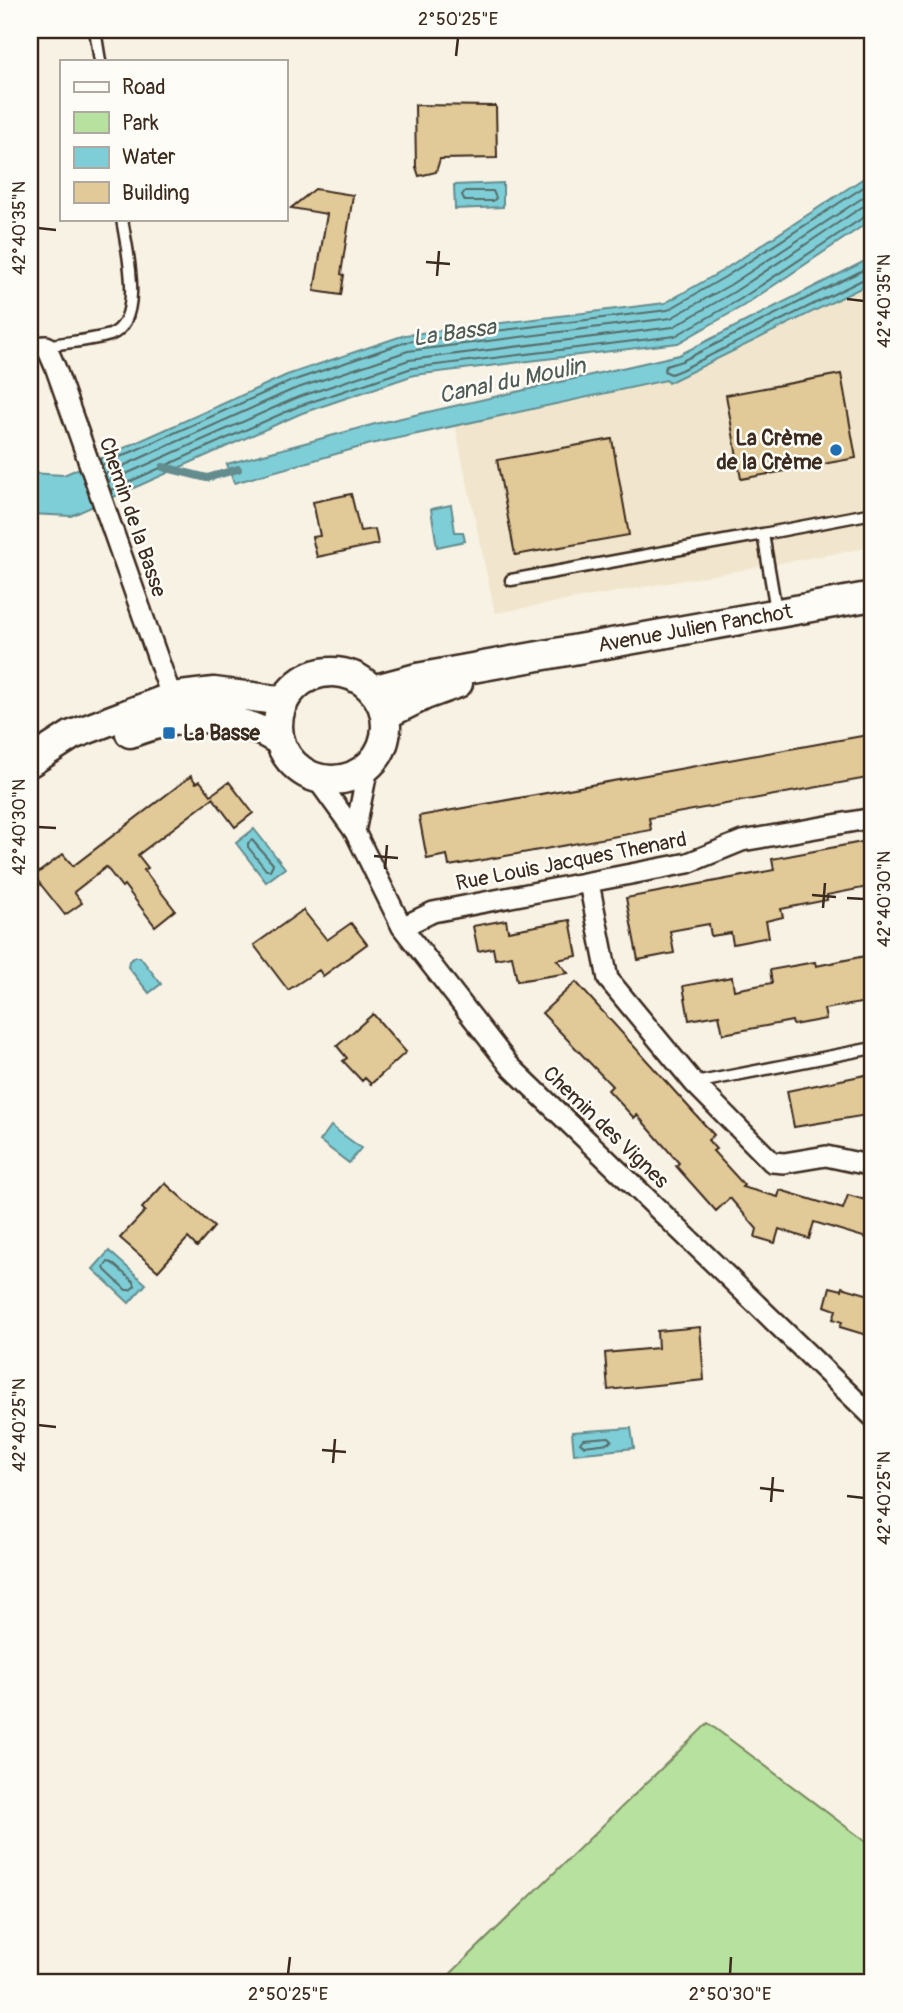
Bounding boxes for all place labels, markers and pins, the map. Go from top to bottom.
place label: La Crème de la Crème [717,425,823,476]
marker: La Crème de la Crème [828,442,844,458]
place label: La Basse [183,720,261,747]
marker: La Basse [161,725,177,741]

